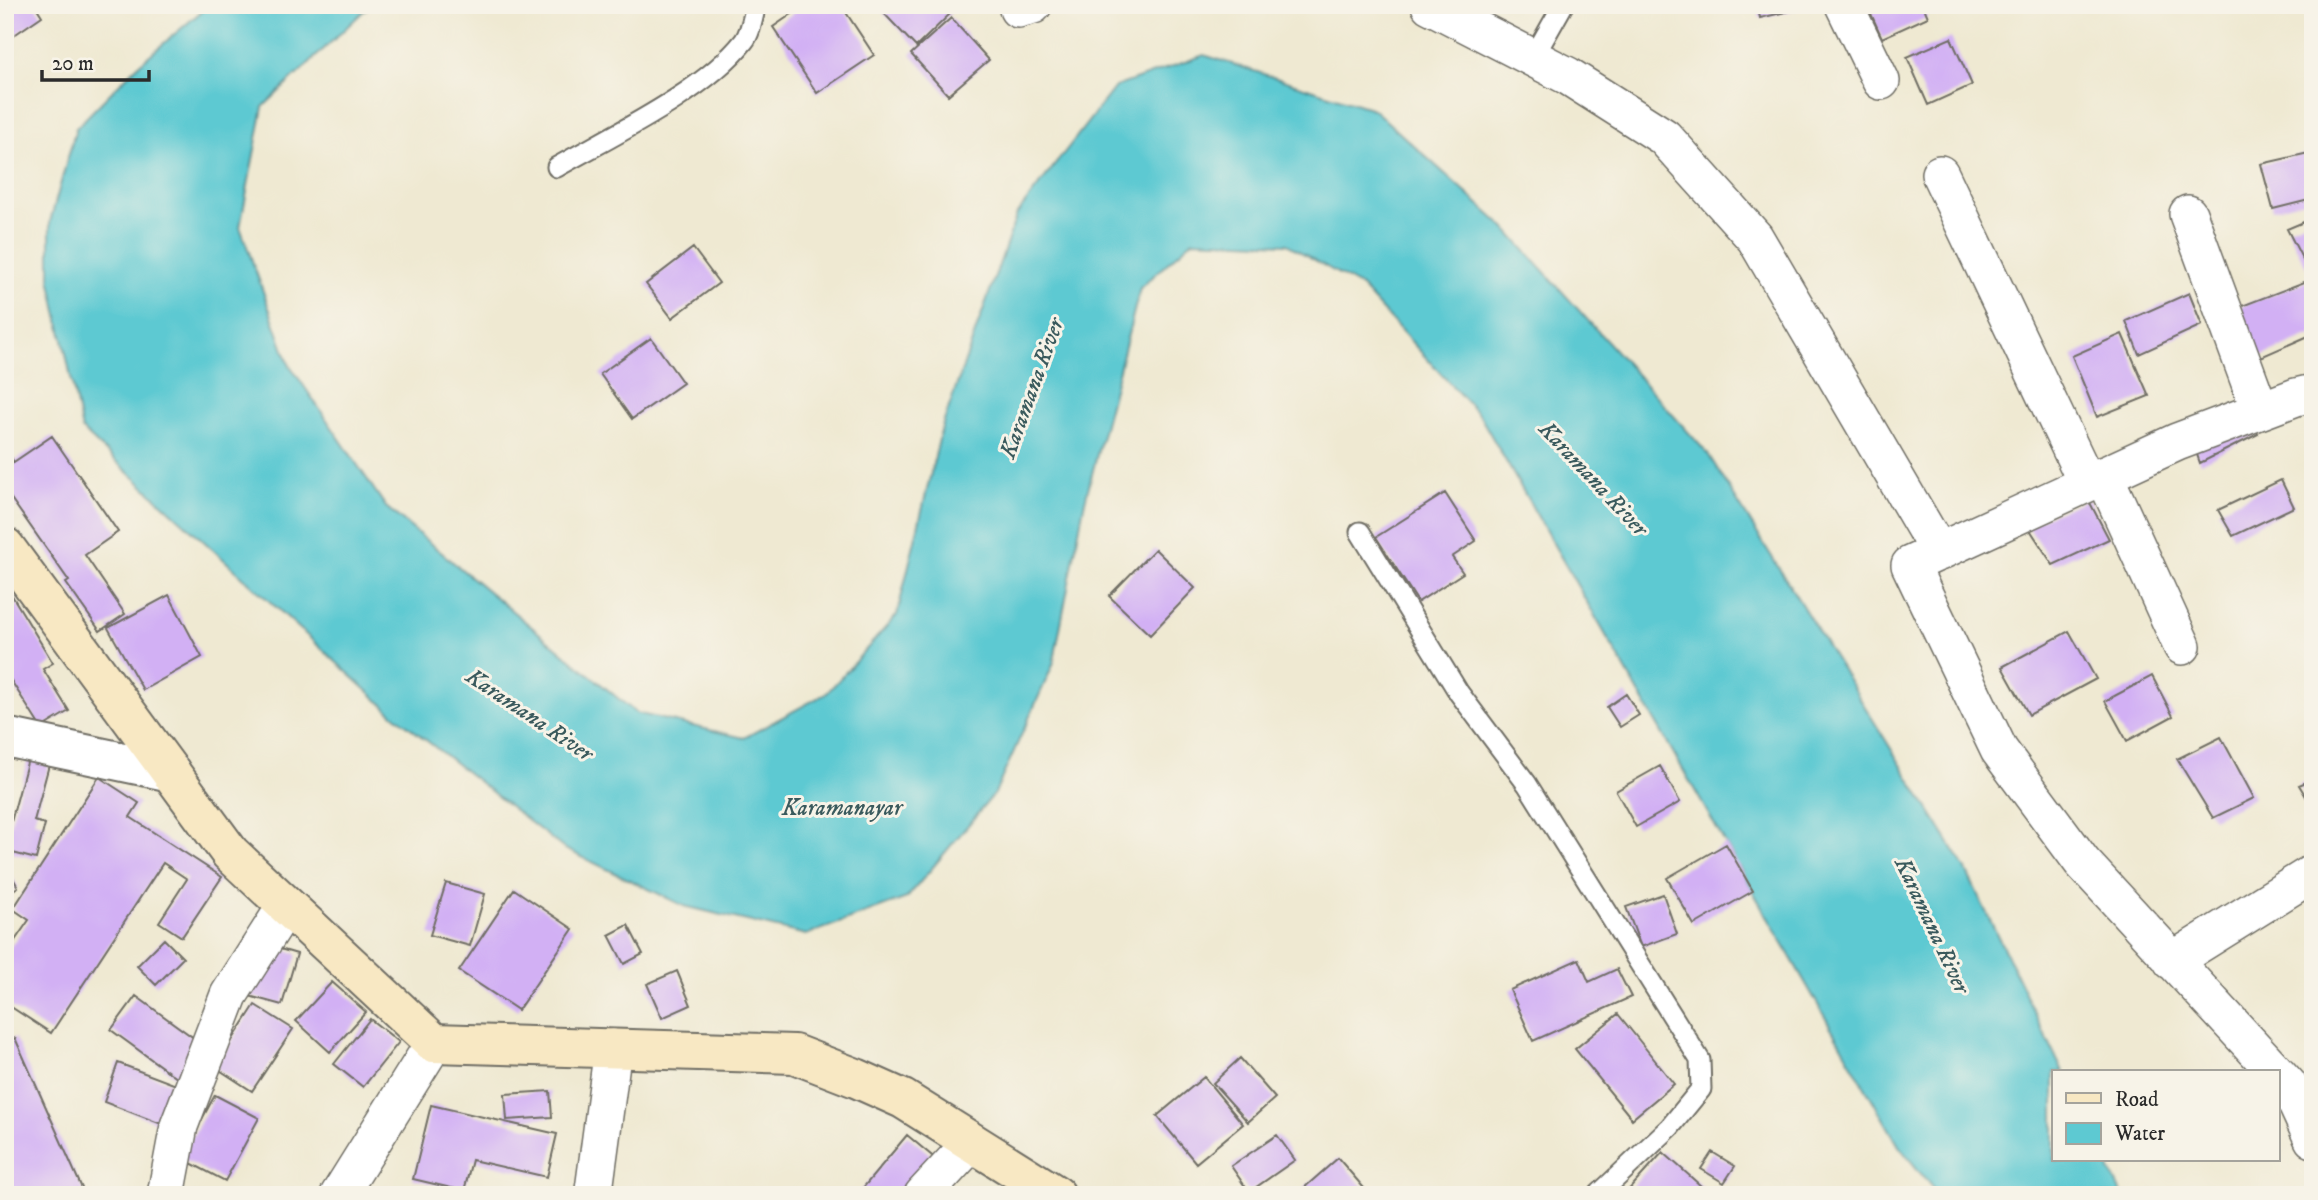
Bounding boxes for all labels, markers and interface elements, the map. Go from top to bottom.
scale bar [42,38,149,82]
text: 20 m [52,51,94,77]
water label: Karamana River [993,313,1072,464]
water label: Karamana River [1531,415,1655,544]
water label: Karamana River [459,662,600,769]
water label: Karamanayar [781,794,904,823]
water label: Karamana River [1887,852,1977,1000]
legend [2052,1070,2280,1162]
text: Road [2115,1087,2159,1113]
text: Water [2114,1121,2165,1147]

